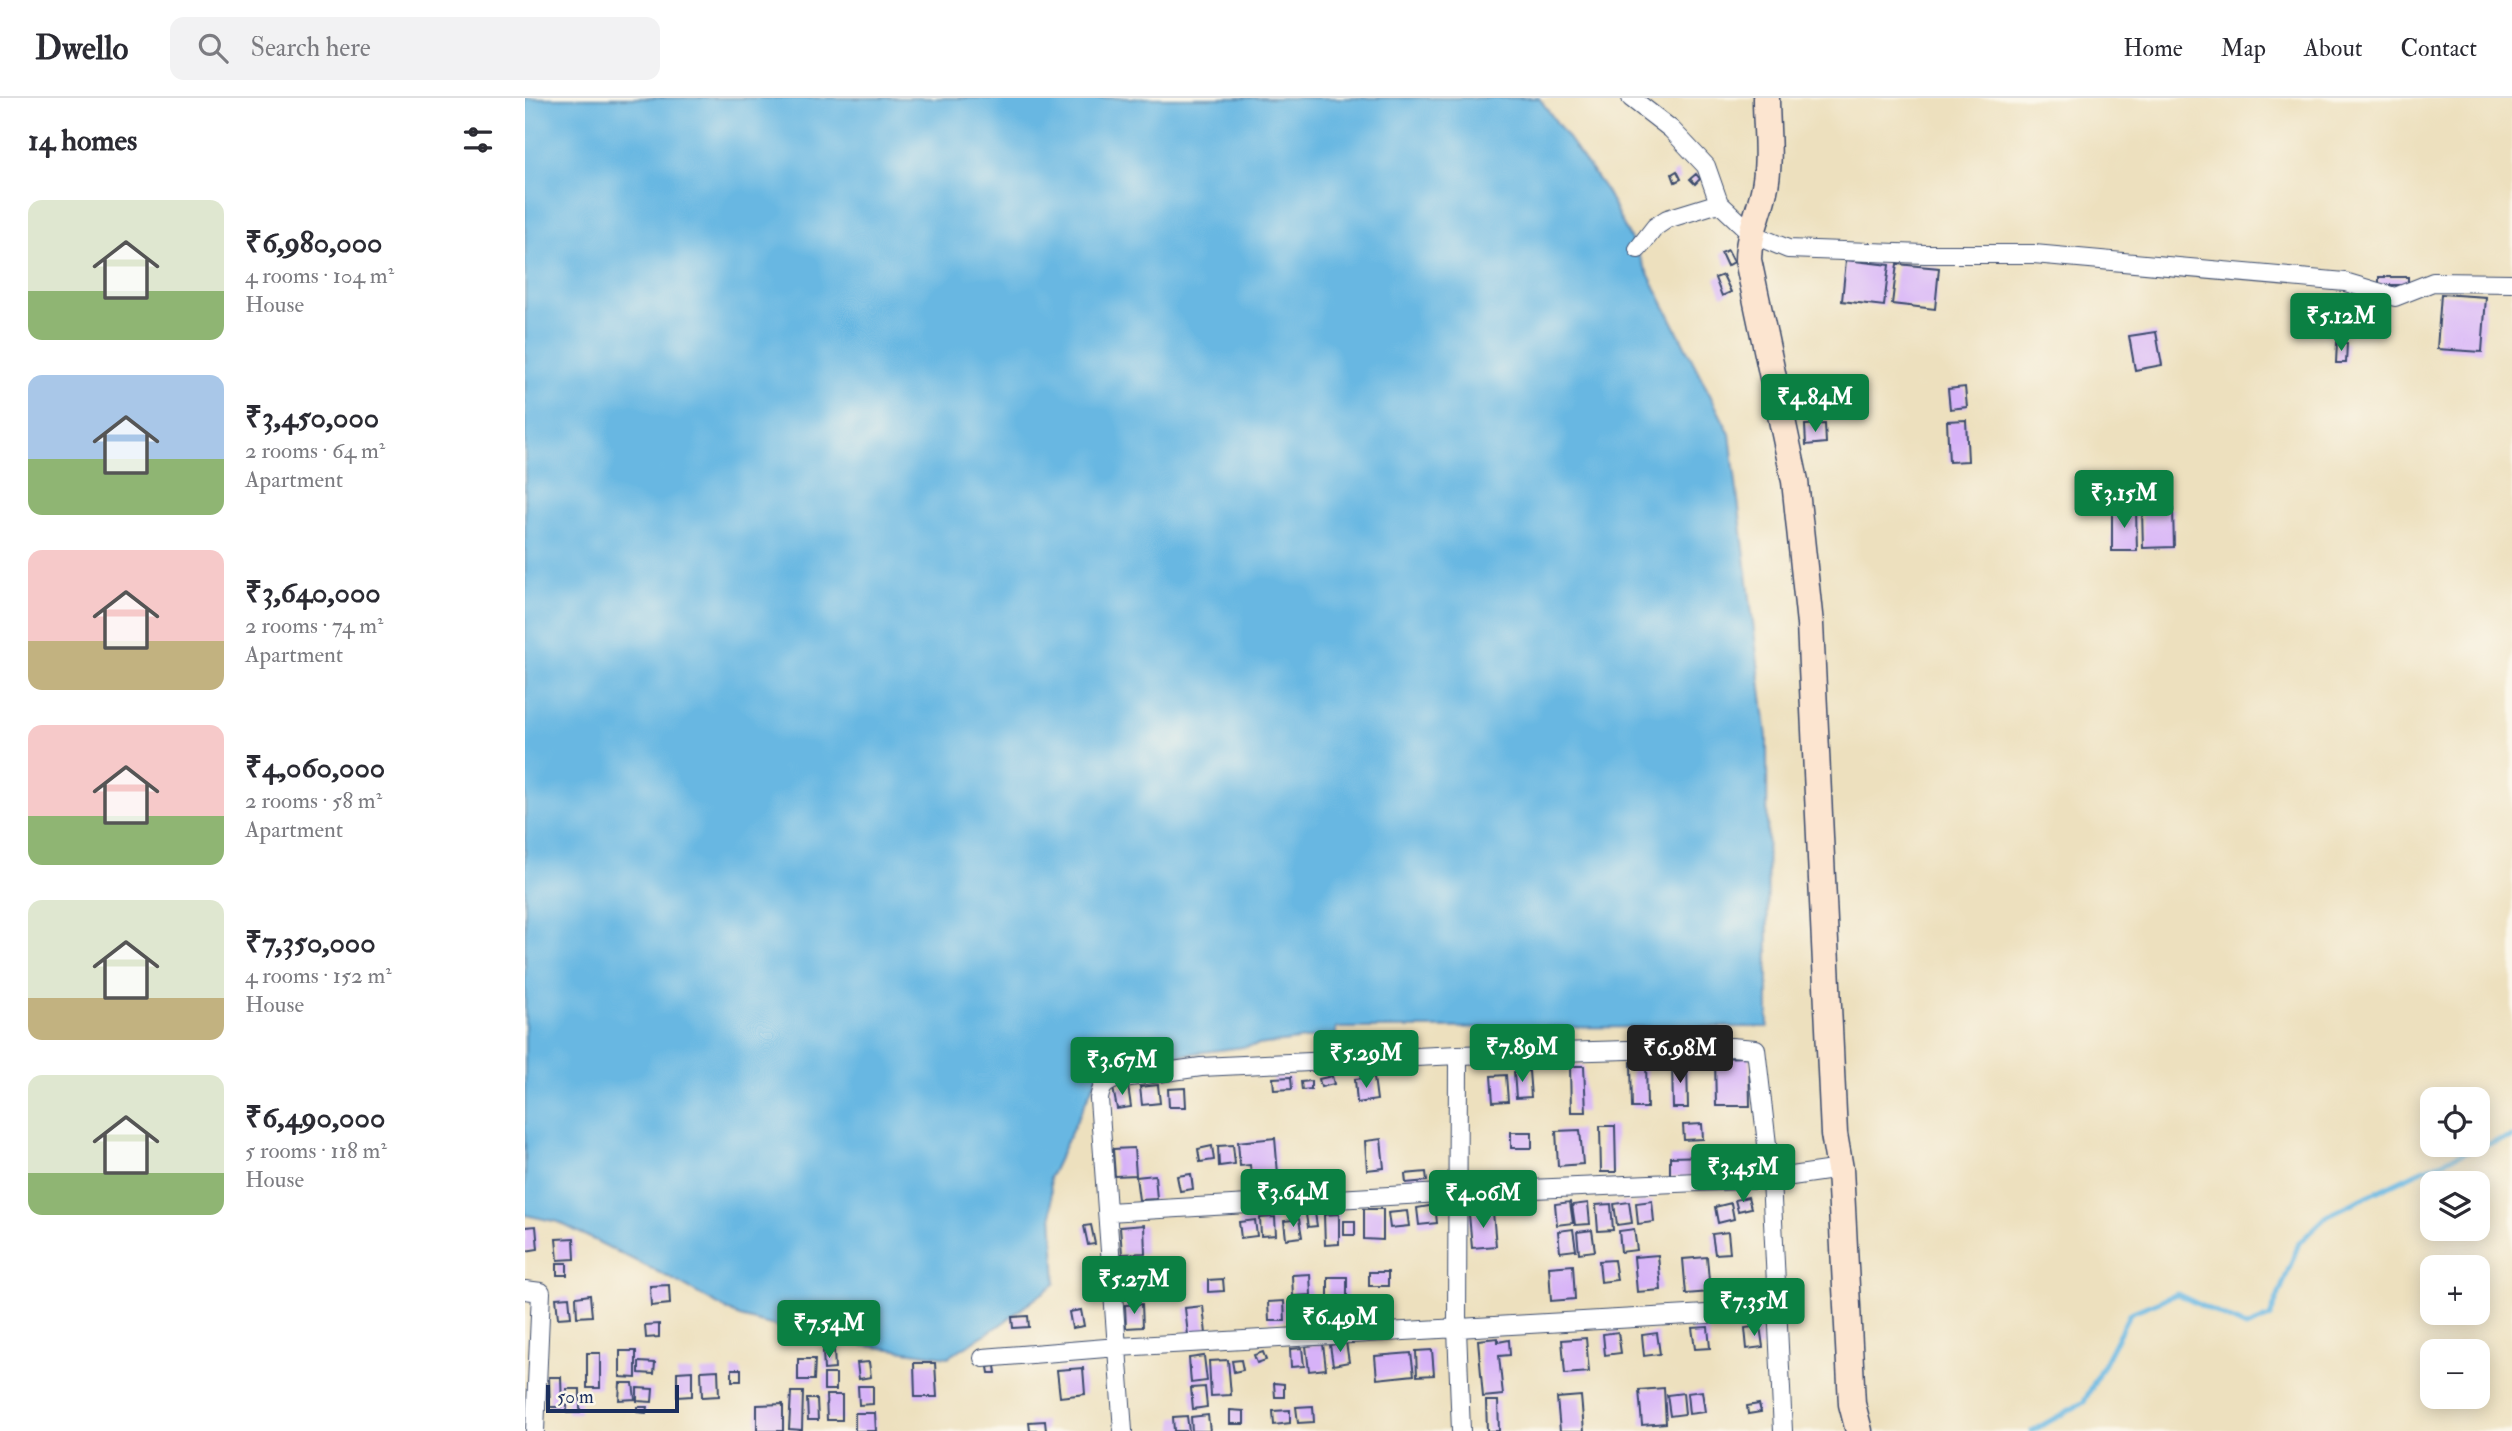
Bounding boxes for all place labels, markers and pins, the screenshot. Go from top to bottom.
pin: ₹5.12M [2284,294,2398,353]
pin: ₹4.84M [1758,374,1872,434]
pin: ₹3.15M [2067,470,2181,530]
pin: ₹7.89M [1465,1024,1579,1084]
pin: ₹6.98M [1623,1026,1737,1085]
pin: ₹5.29M [1309,1030,1423,1090]
pin: ₹3.67M [1065,1038,1179,1097]
pin: ₹3.45M [1686,1144,1800,1204]
pin: ₹3.64M [1236,1170,1350,1229]
pin: ₹4.06M [1426,1170,1540,1230]
pin: ₹5.27M [1077,1256,1191,1316]
pin: ₹7.35M [1697,1278,1811,1338]
pin: ₹6.49M [1283,1294,1397,1354]
pin: ₹7.54M [772,1300,886,1360]

